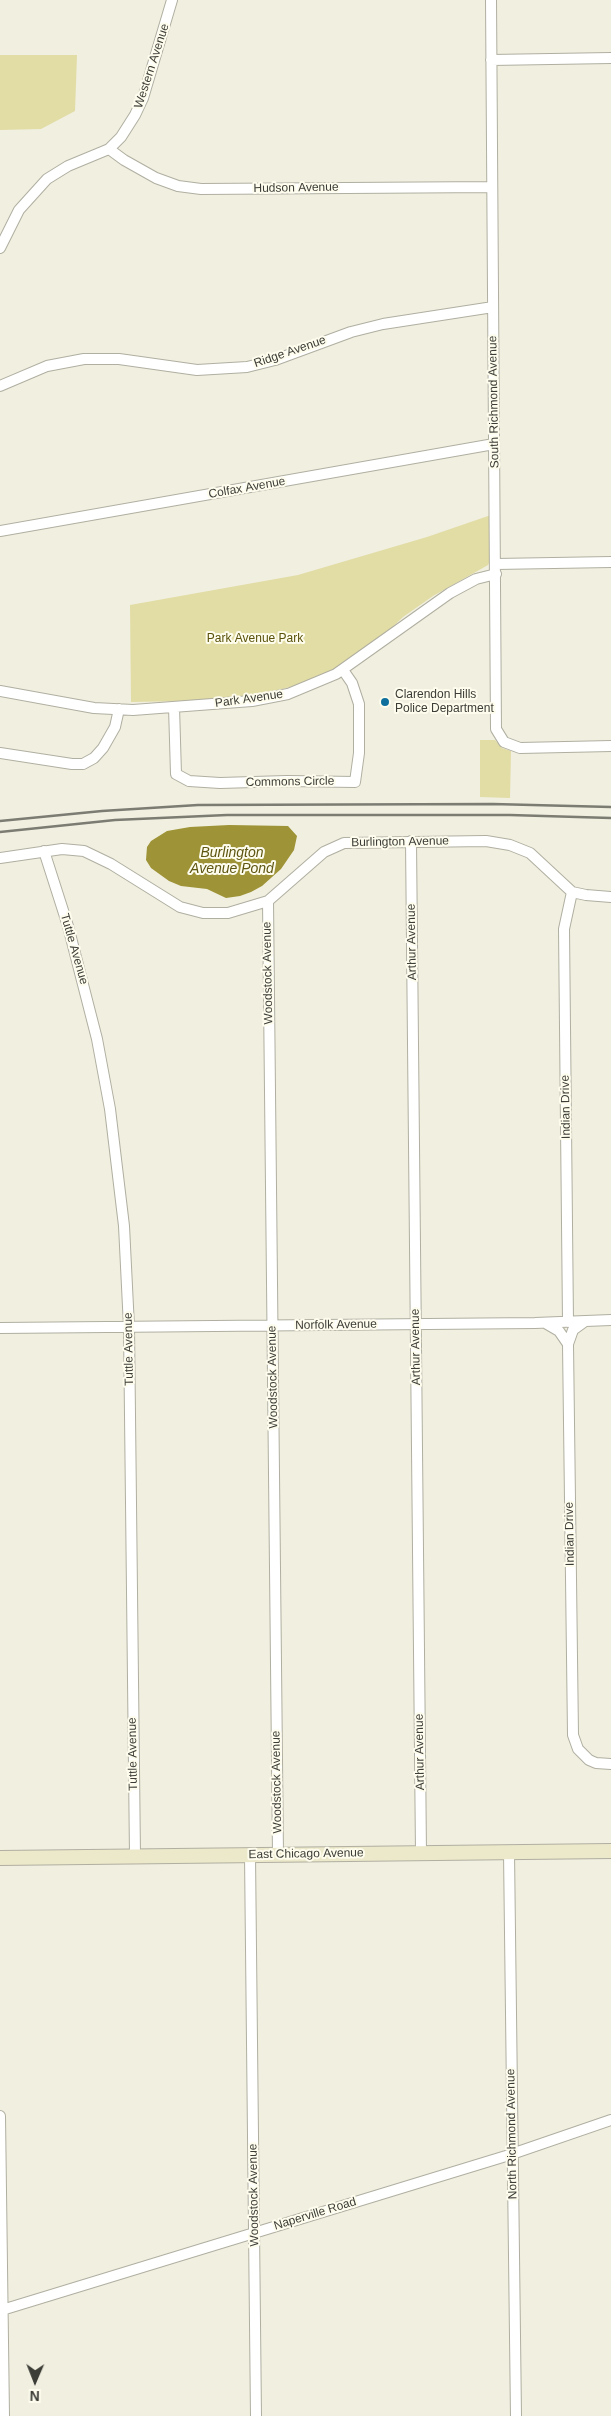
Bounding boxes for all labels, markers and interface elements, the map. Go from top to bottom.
street label: Western Avenue [132,22,172,110]
street label: Hudson Avenue [253,180,339,196]
street label: Ridge Avenue [252,333,328,371]
street label: South Richmond Avenue [486,336,502,468]
street label: Colfax Avenue [207,474,287,502]
park label: Park Avenue Park [207,632,303,646]
street label: Park Avenue [214,687,284,711]
place label: Clarendon Hills Police Department [395,688,494,716]
marker: Clarendon Hills Police Department [379,696,391,708]
street label: Commons Circle [246,774,334,790]
street label: Burlington Avenue [351,834,449,850]
water label: Burlington Avenue Pond [190,845,274,878]
street label: Arthur Avenue [404,904,420,980]
street label: Tuttle Avenue [57,912,91,986]
street label: Woodstock Avenue [260,921,276,1025]
street label: Indian Drive [558,1075,574,1139]
street label: Arthur Avenue [408,1309,424,1385]
street label: Tuttle Avenue [121,1312,137,1386]
street label: Norfolk Avenue [295,1317,377,1333]
street label: Woodstock Avenue [265,1325,281,1429]
street label: Indian Drive [562,1502,578,1566]
street label: Arthur Avenue [412,1714,428,1790]
street label: Tuttle Avenue [125,1717,141,1791]
street label: Woodstock Avenue [269,1730,285,1834]
street label: East Chicago Avenue [248,1846,364,1862]
street label: North Richmond Avenue [504,2069,520,2199]
street label: Woodstock Avenue [246,2143,262,2247]
street label: Naperville Road [272,2195,358,2233]
north arrow [10,2356,60,2406]
text: N [30,2388,40,2404]

